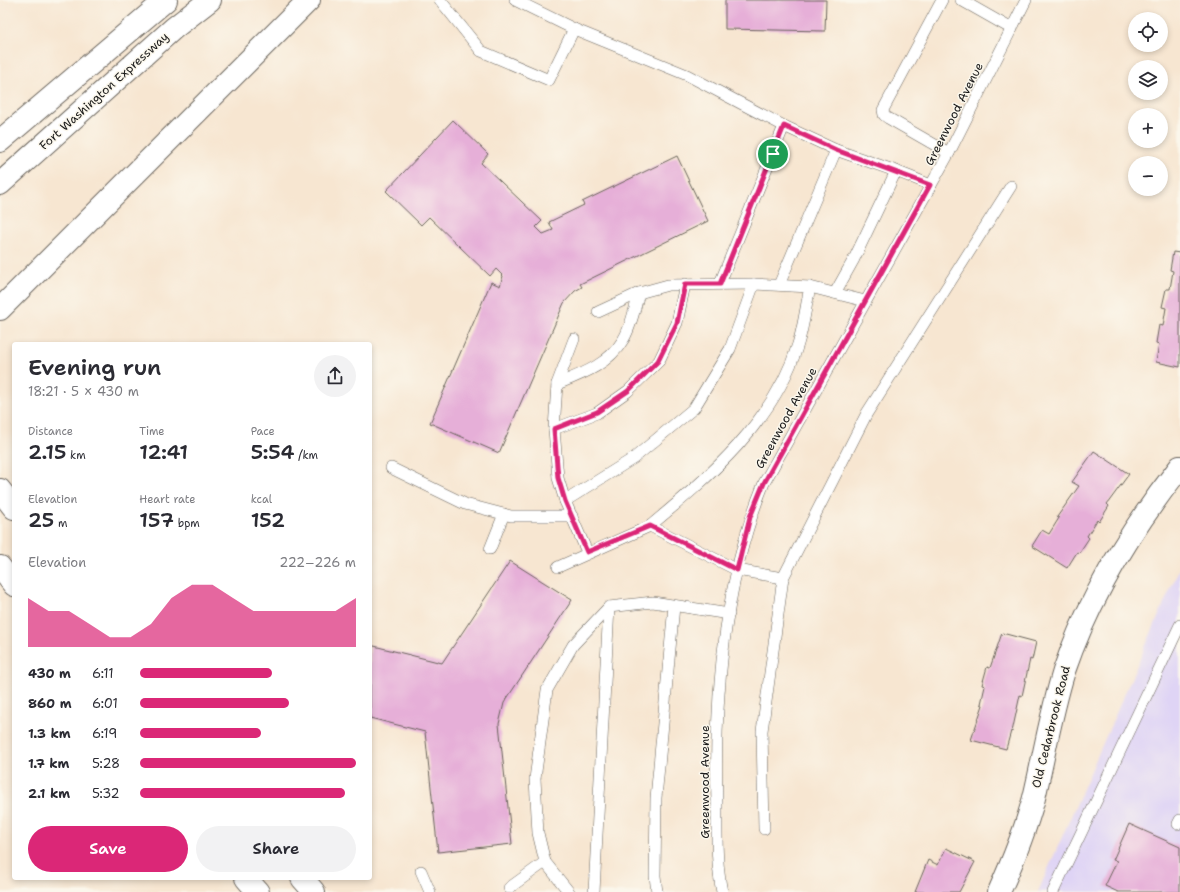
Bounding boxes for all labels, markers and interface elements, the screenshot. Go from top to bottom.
map controls [1128,12,1168,196]
button: locate [1128,12,1168,52]
street label: Fort Washington Expressway [36,29,172,153]
street label: Greenwood Avenue [921,60,987,168]
button: layers [1128,60,1168,100]
button: + [1128,108,1168,148]
pin [756,137,790,171]
icon: arrive [762,143,784,165]
button: − [1128,156,1168,196]
text: Evening run [28,353,161,382]
button: share [314,355,356,397]
street label: Greenwood Avenue [751,364,821,472]
text: 18:21 · 5 × 430 m [28,383,139,400]
text: Distance [28,424,73,439]
text: Time [139,424,165,439]
text: Pace [251,424,275,439]
text: 2.15 [28,439,66,465]
text: 12:41 [139,439,188,465]
text: 5:54 [251,439,295,465]
text: km [66,448,86,463]
text: /km [295,448,318,463]
text: Elevation [28,492,77,507]
text: Heart rate [139,492,195,507]
text: kcal [251,492,272,507]
text: 25 [28,507,54,533]
text: 157 [139,507,174,533]
text: 152 [251,507,285,533]
text: m [54,516,67,531]
text: bpm [174,516,200,531]
text: Elevation [28,554,86,571]
text: 222–226 m [279,554,356,571]
street label: Old Cedarbrook Road [1028,664,1074,790]
text: 430 m [28,665,71,682]
text: 6:11 [92,665,114,682]
text: 860 m [28,695,72,712]
text: 6:01 [92,695,118,712]
text: 1.3 km [28,725,71,742]
text: 6:19 [92,725,117,742]
street label: Greenwood Avenue [697,725,713,839]
text: 1.7 km [28,755,69,772]
text: 5:28 [92,755,120,772]
text: 2.1 km [28,785,70,802]
text: 5:32 [92,785,120,802]
button: Save [28,826,188,872]
button: Share [196,826,356,872]

